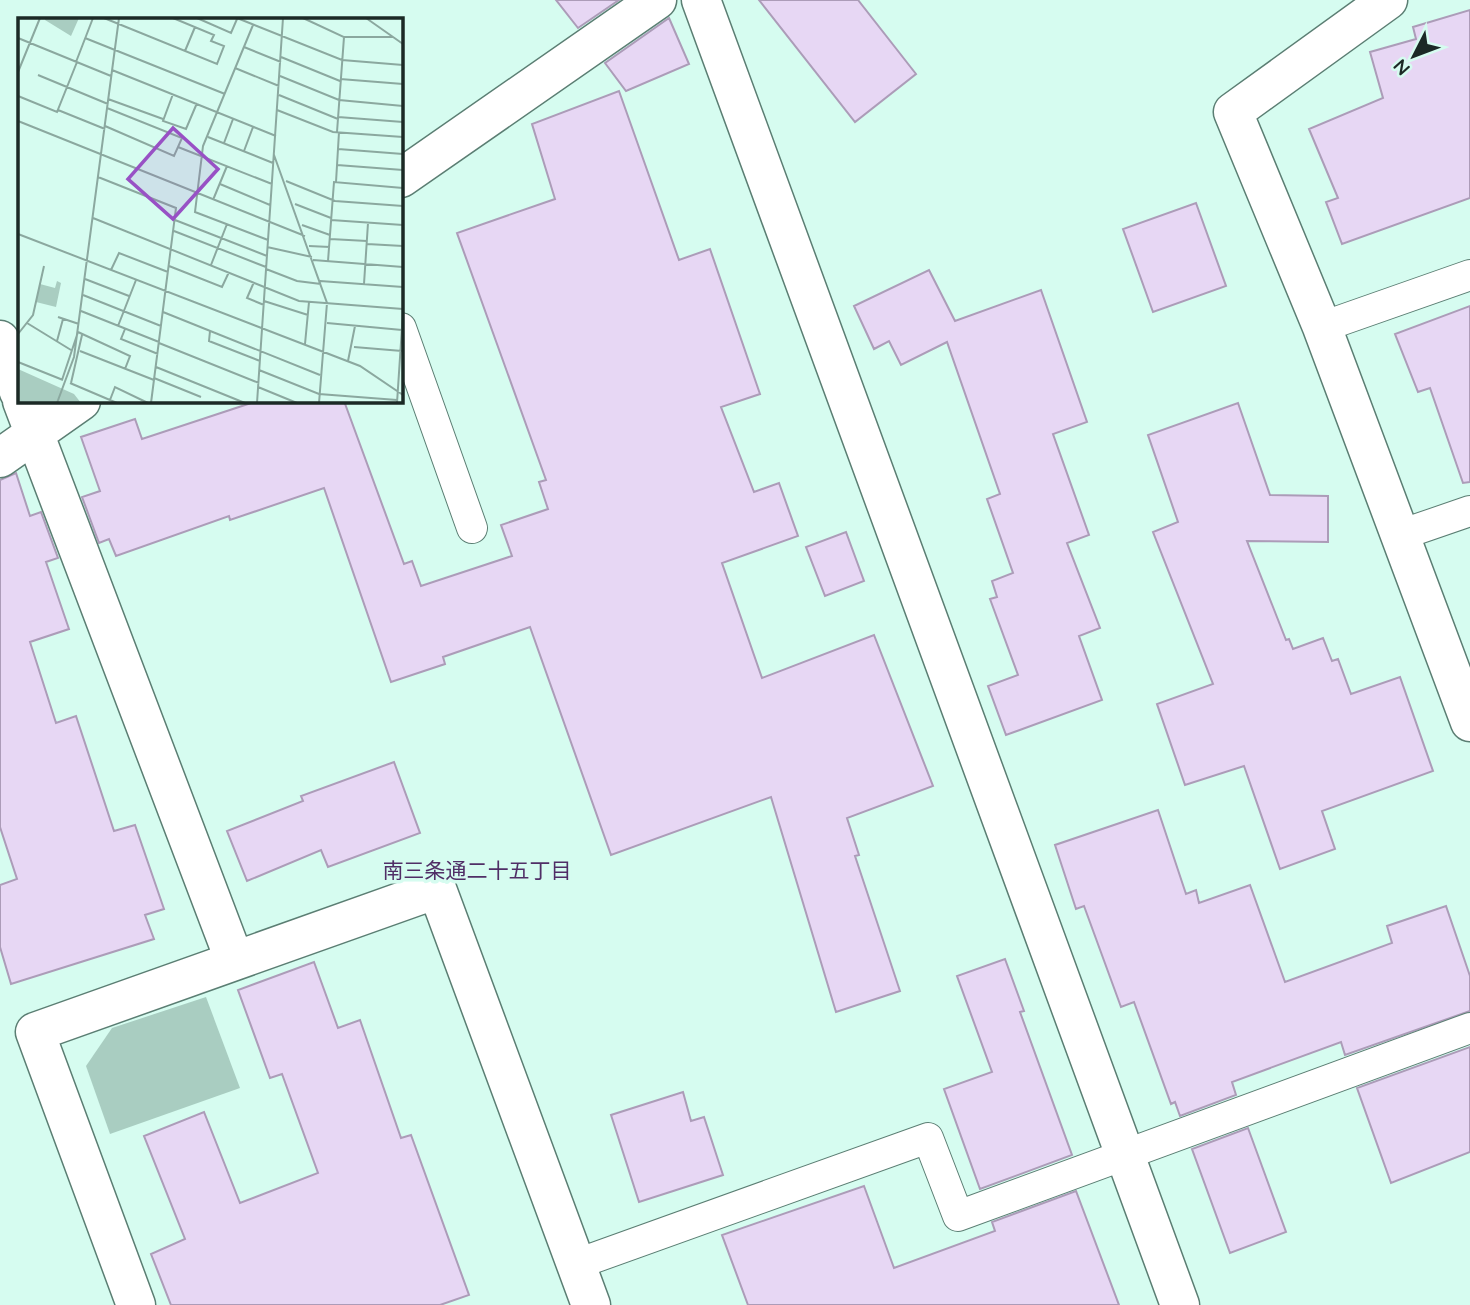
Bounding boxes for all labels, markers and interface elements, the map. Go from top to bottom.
inset map [18,18,402,402]
north arrow [1379,21,1449,91]
text: N [1388,54,1415,81]
district label: 南三条通二十五丁目 [383,857,572,883]

